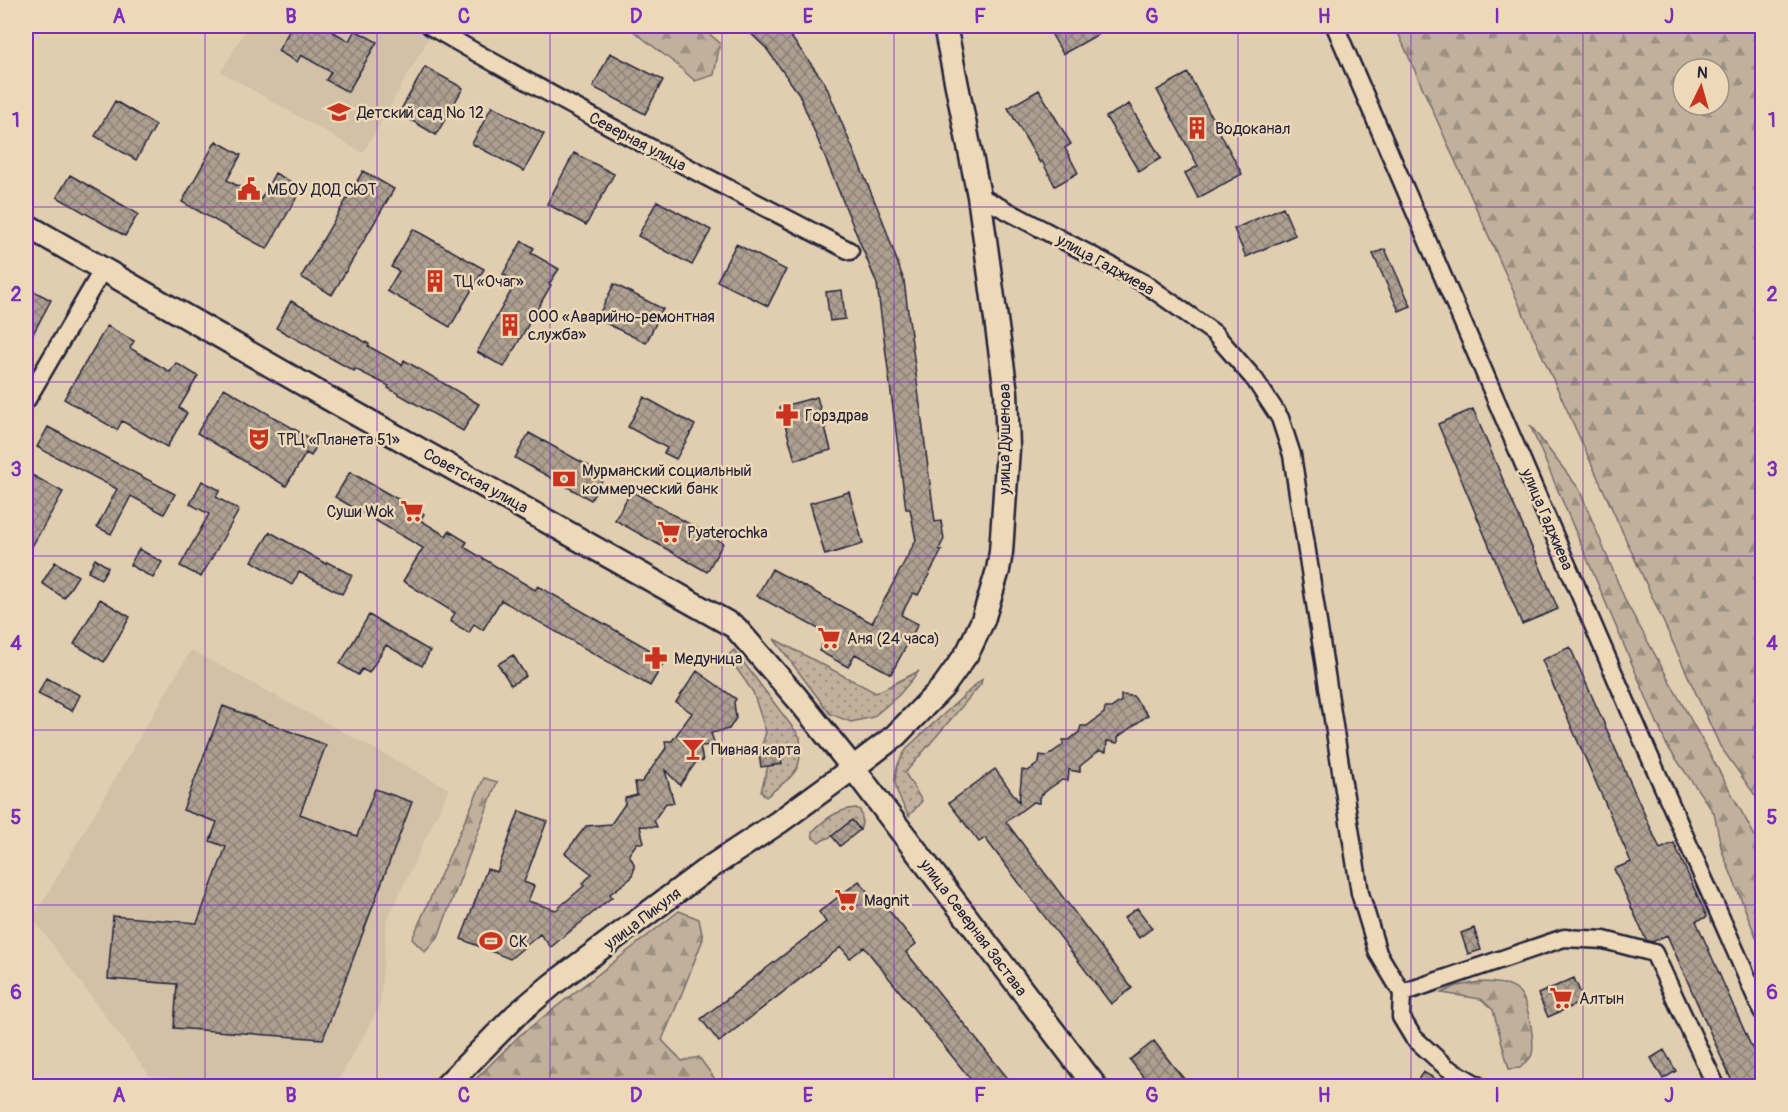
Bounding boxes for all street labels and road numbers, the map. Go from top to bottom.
street label: Северная улица [585,108,690,176]
street label: улица Гаджиева [1052,229,1158,300]
street label: улица Душенова [995,384,1015,495]
street label: Советская улица [420,444,531,518]
street label: улица Гаджиева [1516,465,1577,573]
street label: улица Северная Застава [915,854,1031,1000]
street label: улица Пикуля [599,883,685,955]

